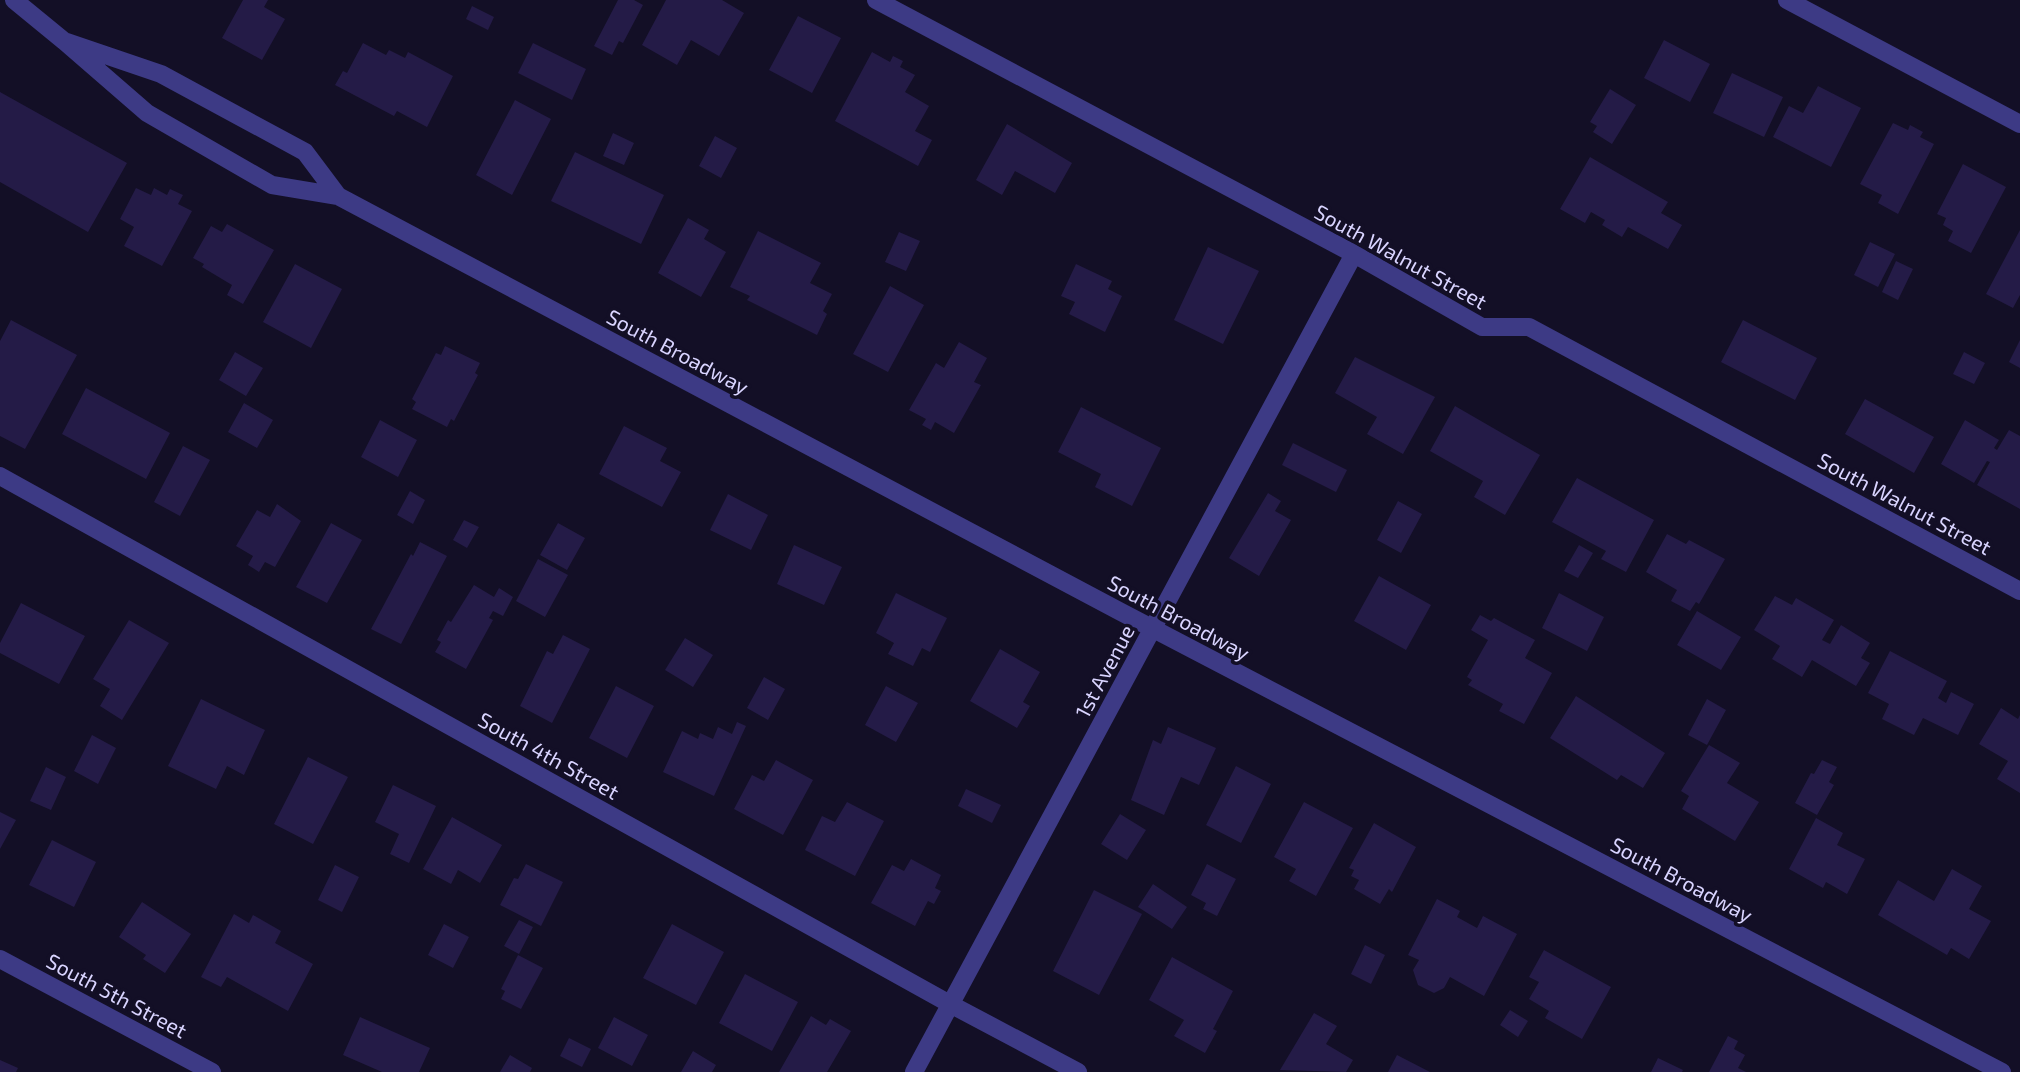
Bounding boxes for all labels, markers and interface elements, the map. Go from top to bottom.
street label: South Walnut Street [1311,198,1491,314]
street label: South Broadway [603,303,753,399]
street label: South Walnut Street [1814,447,1996,559]
street label: South Broadway [1104,569,1254,665]
street label: 1st Avenue [1069,620,1139,722]
street label: South 4th Street [474,706,624,804]
street label: South Broadway [1607,831,1757,927]
street label: South 5th Street [43,948,191,1042]

